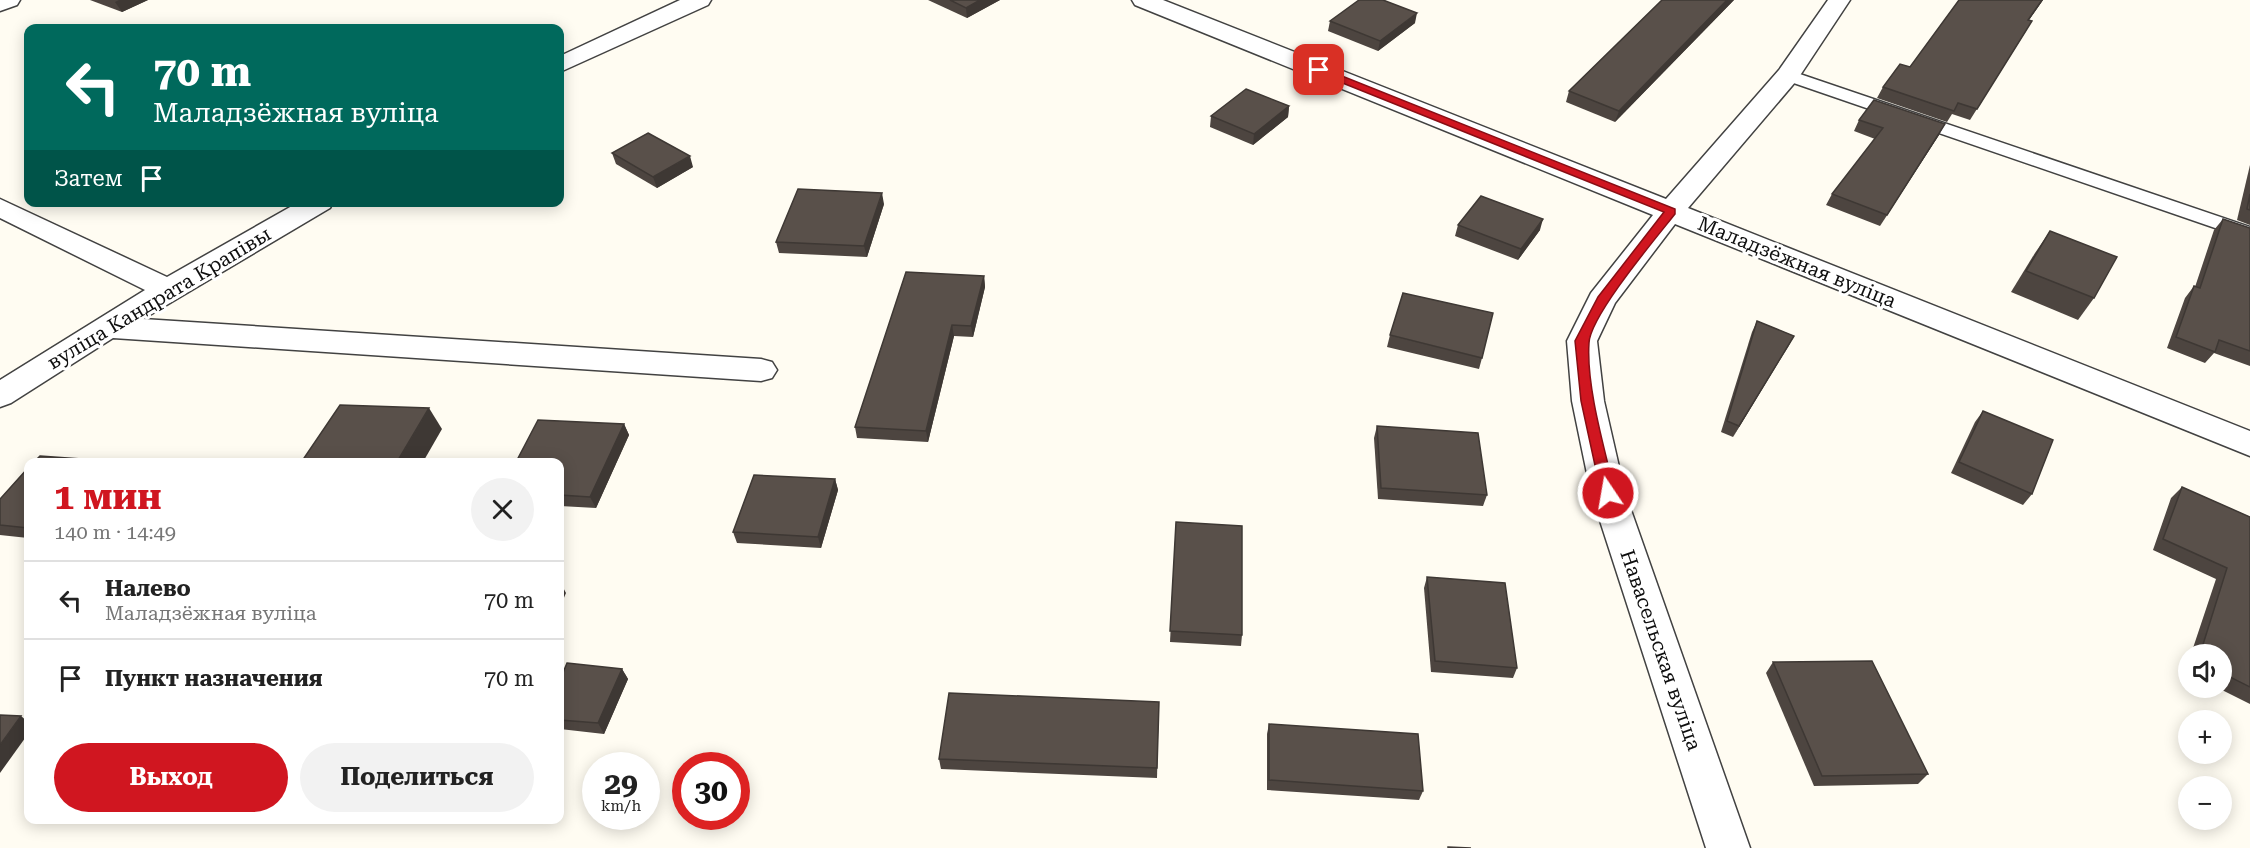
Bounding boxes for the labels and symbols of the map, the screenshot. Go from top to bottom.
pin [1293,44,1344,95]
street label: Маладзёжная вуліца [1694,211,1900,313]
street label: вуліца Кандрата Крапівы [43,222,275,374]
position arrow [1576,461,1640,525]
street label: Навасельская вуліца [1615,546,1707,754]
speed limit sign: 30 [672,752,750,830]

